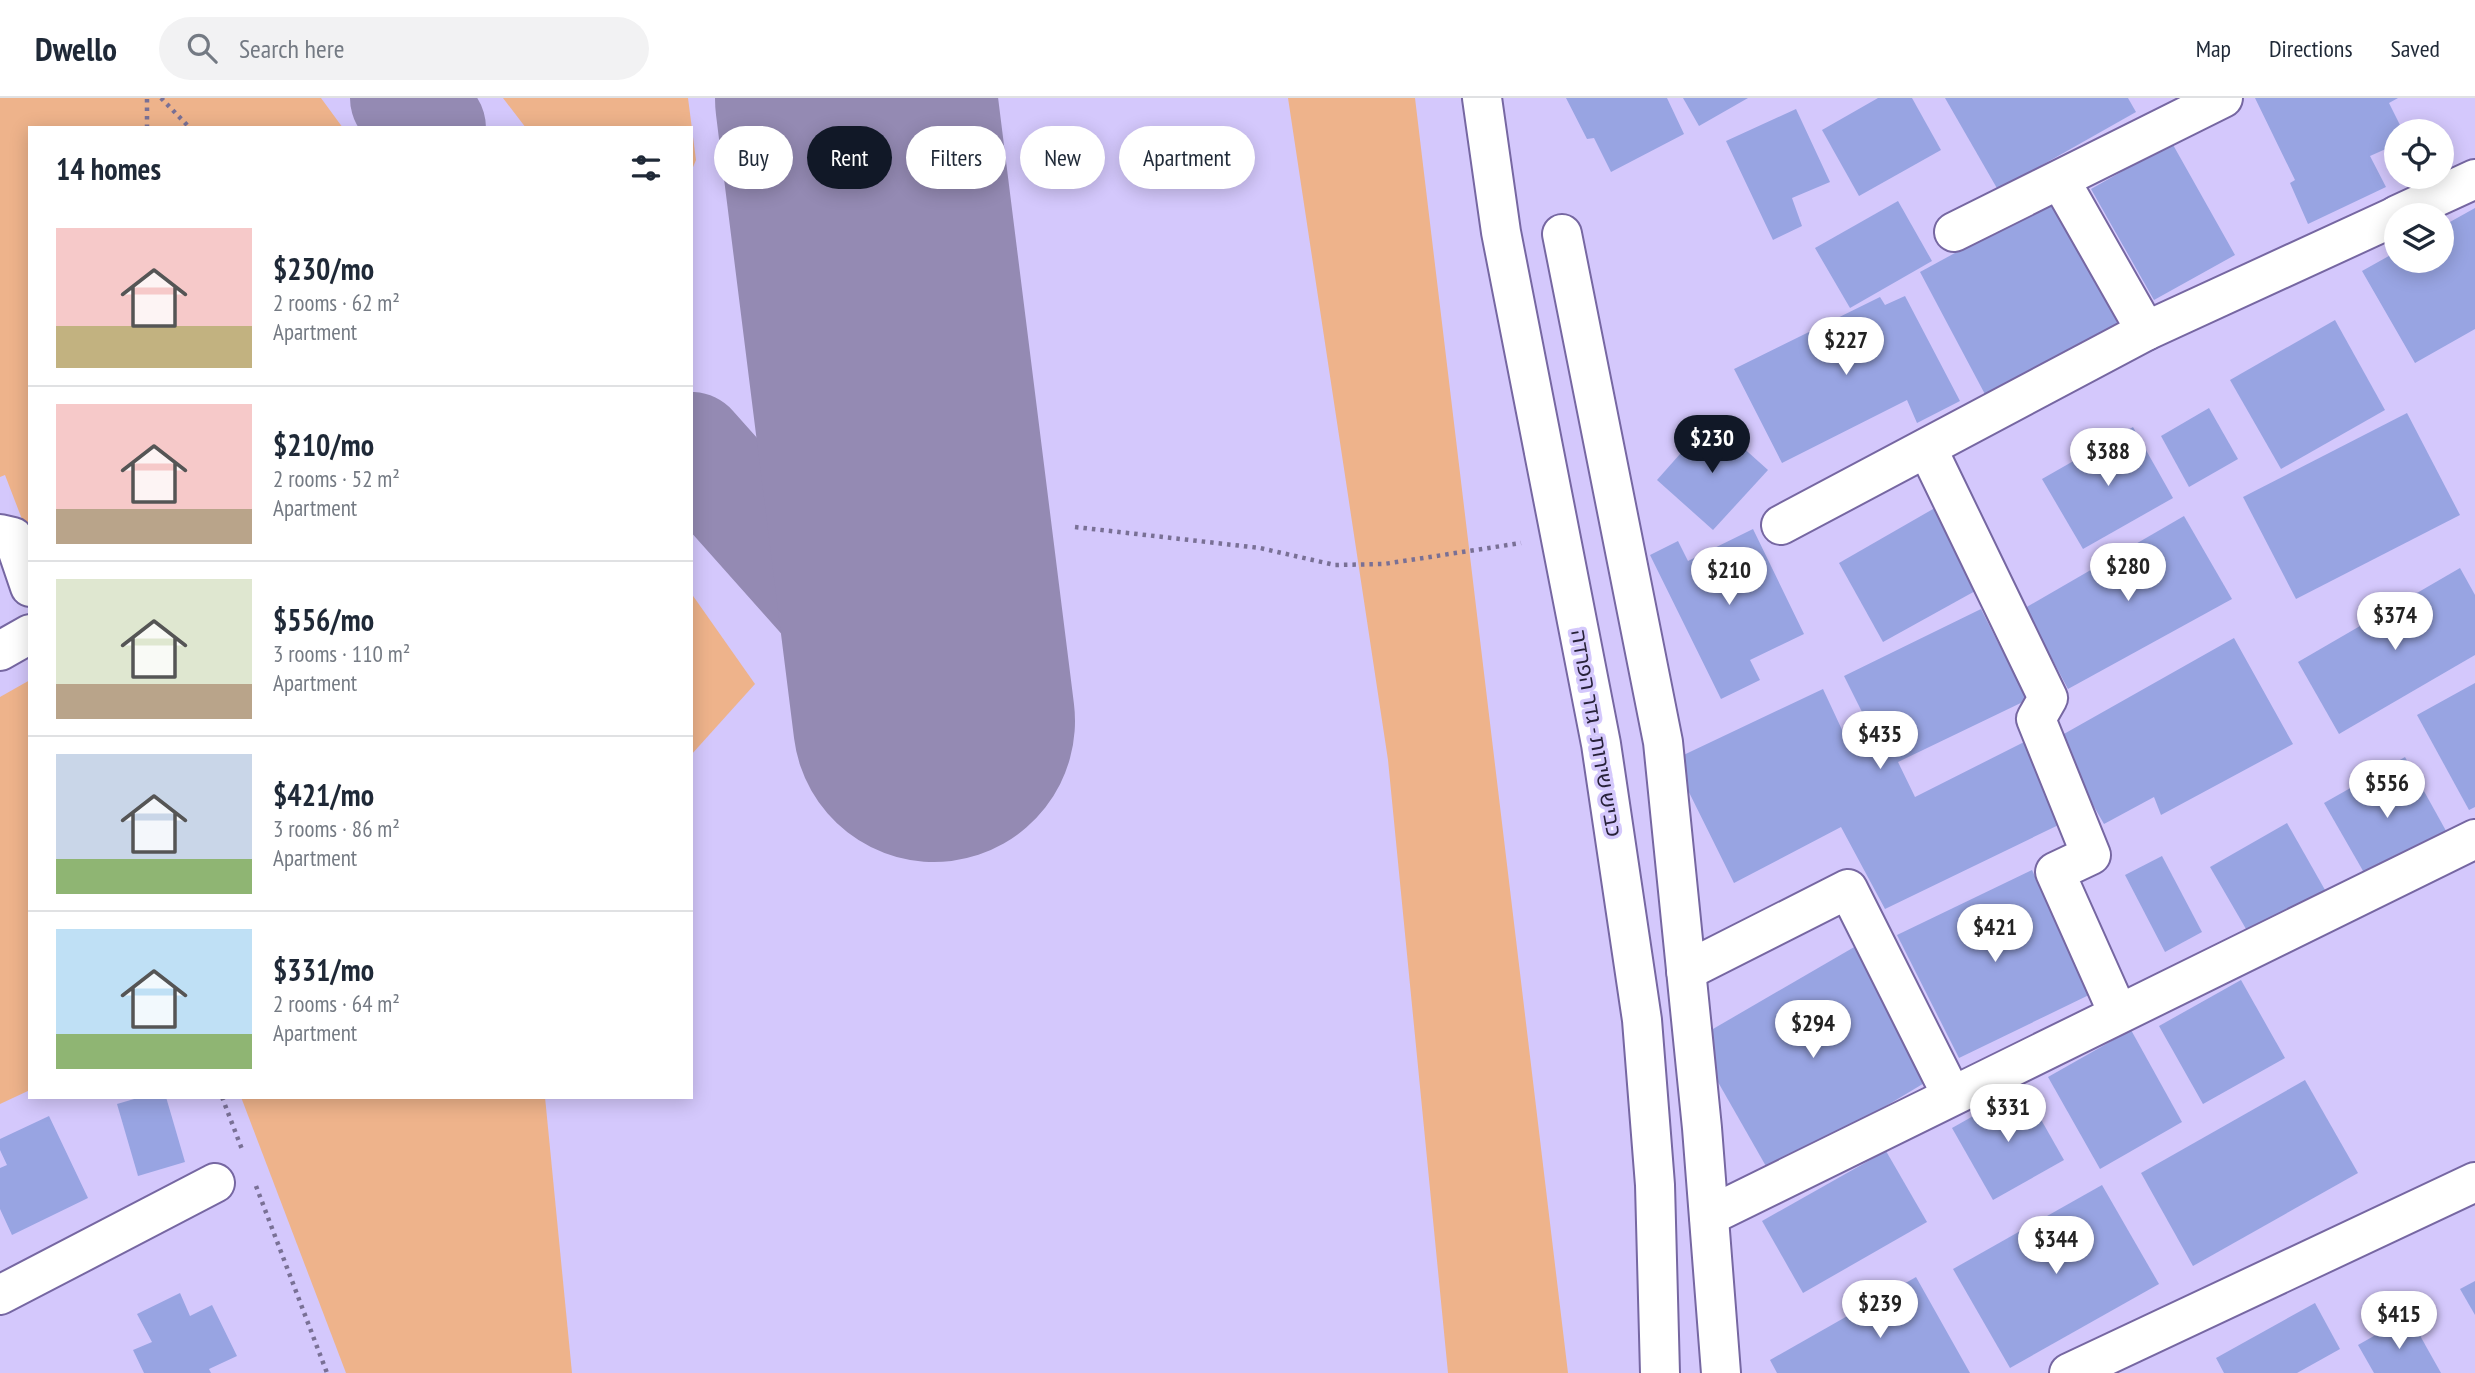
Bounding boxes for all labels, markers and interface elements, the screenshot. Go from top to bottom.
search box [159,17,649,80]
text: Dwello [35,27,117,70]
icon: search [183,29,221,67]
text: Search here [239,32,345,65]
text: Map [2196,33,2231,64]
text: Directions [2269,33,2353,64]
text: Saved [2391,33,2440,64]
map controls [2384,119,2454,273]
button: locate [2384,119,2454,189]
chip: Buy [714,126,793,189]
chip: Rent [807,126,892,189]
chip: Filters [906,126,1006,189]
chip: New [1020,126,1105,189]
chip: Apartment [1119,126,1255,189]
text: 14 homes [56,149,161,188]
icon: filters [627,149,665,187]
button: layers [2384,203,2454,273]
text: $230/mo [273,249,374,288]
icon: home [112,256,196,340]
text: 2 rooms · 62 m² [273,288,400,317]
text: Apartment [273,317,357,346]
pin: $227 [1805,317,1887,377]
text: $227 [1824,325,1868,354]
pin: $230 [1671,416,1753,475]
text: $230 [1690,423,1734,452]
text: $210/mo [273,425,374,464]
pin: $388 [2067,428,2149,488]
icon: home [112,432,196,516]
text: $388 [2086,436,2130,465]
text: 2 rooms · 52 m² [273,464,400,493]
text: Apartment [273,493,357,522]
pin: $280 [2087,544,2169,603]
pin: $210 [1688,547,1770,607]
text: $280 [2106,551,2150,580]
text: $210 [1707,555,1751,584]
pin: $374 [2354,592,2436,652]
text: $556/mo [273,600,374,639]
text: $374 [2373,600,2417,629]
icon: home [112,607,196,691]
street label: כביש שירות - גדר הפרדה [1565,627,1628,839]
text: 3 rooms · 110 m² [273,639,410,668]
text: Apartment [273,668,357,697]
pin: $435 [1839,712,1921,771]
text: $435 [1858,719,1902,748]
pin: $556 [2346,760,2428,820]
text: $556 [2365,768,2409,797]
text: $421/mo [273,775,374,814]
icon: home [112,782,196,866]
text: 3 rooms · 86 m² [273,814,400,843]
text: Apartment [273,843,357,872]
pin: $421 [1954,904,2036,964]
text: $421 [1973,912,2017,941]
text: $331/mo [273,950,374,989]
icon: home [112,957,196,1041]
text: 2 rooms · 64 m² [273,989,400,1018]
pin: $294 [1772,1000,1854,1060]
text: $294 [1791,1008,1835,1037]
text: Apartment [273,1018,357,1047]
pin: $331 [1967,1084,2049,1144]
text: $331 [1986,1092,2030,1121]
pin: $344 [2015,1216,2097,1276]
text: $344 [2034,1224,2078,1253]
pin: $239 [1839,1280,1921,1340]
text: $239 [1858,1288,1902,1317]
pin: $415 [2358,1292,2440,1351]
text: $415 [2377,1299,2421,1328]

